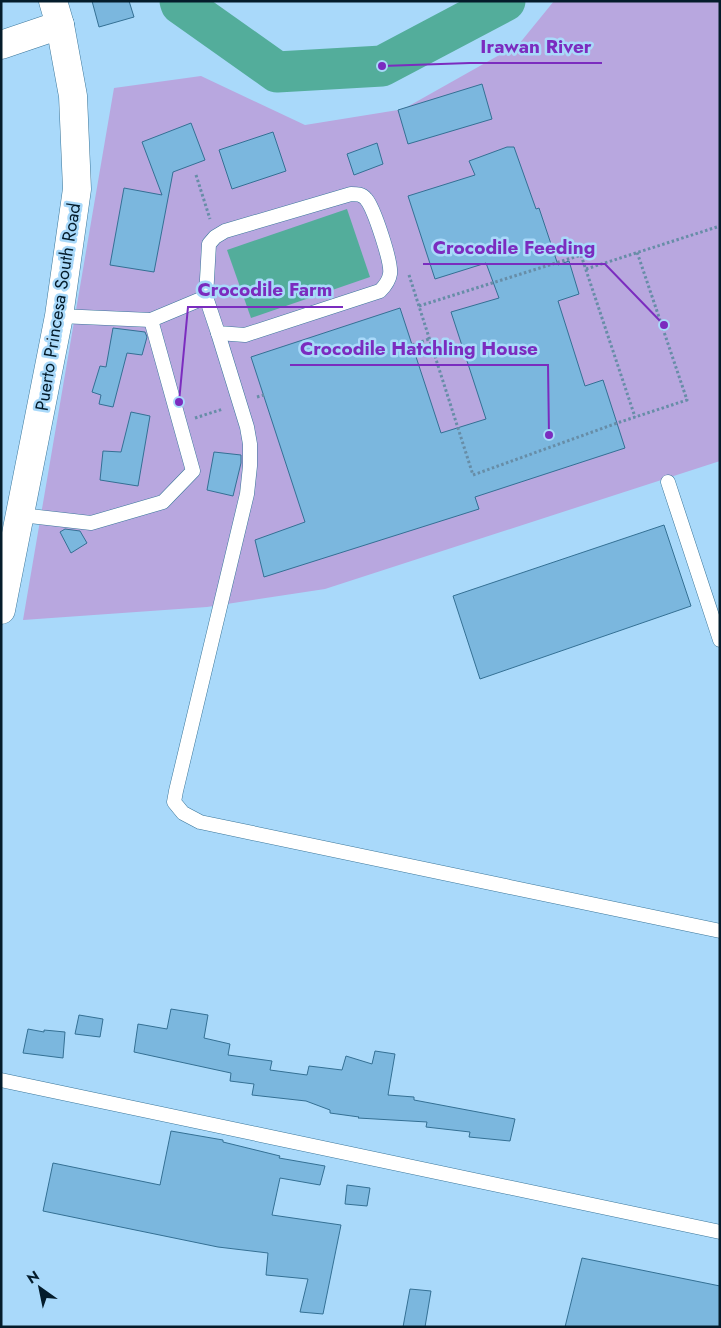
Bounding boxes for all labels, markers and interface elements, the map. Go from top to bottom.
callout: Irawan River [470,29,602,63]
text: Irawan River [480,33,592,60]
street label: Puerto Princesa South Road [29,201,87,413]
callout: Crocodile Feeding [423,230,605,264]
text: Crocodile Feeding [433,234,595,261]
callout: Crocodile Farm [188,273,343,307]
text: Crocodile Farm [198,276,332,303]
callout: Crocodile Hatchling House [290,331,548,365]
text: Crocodile Hatchling House [300,335,538,362]
north arrow [15,1263,65,1313]
text: N [23,1266,43,1289]

